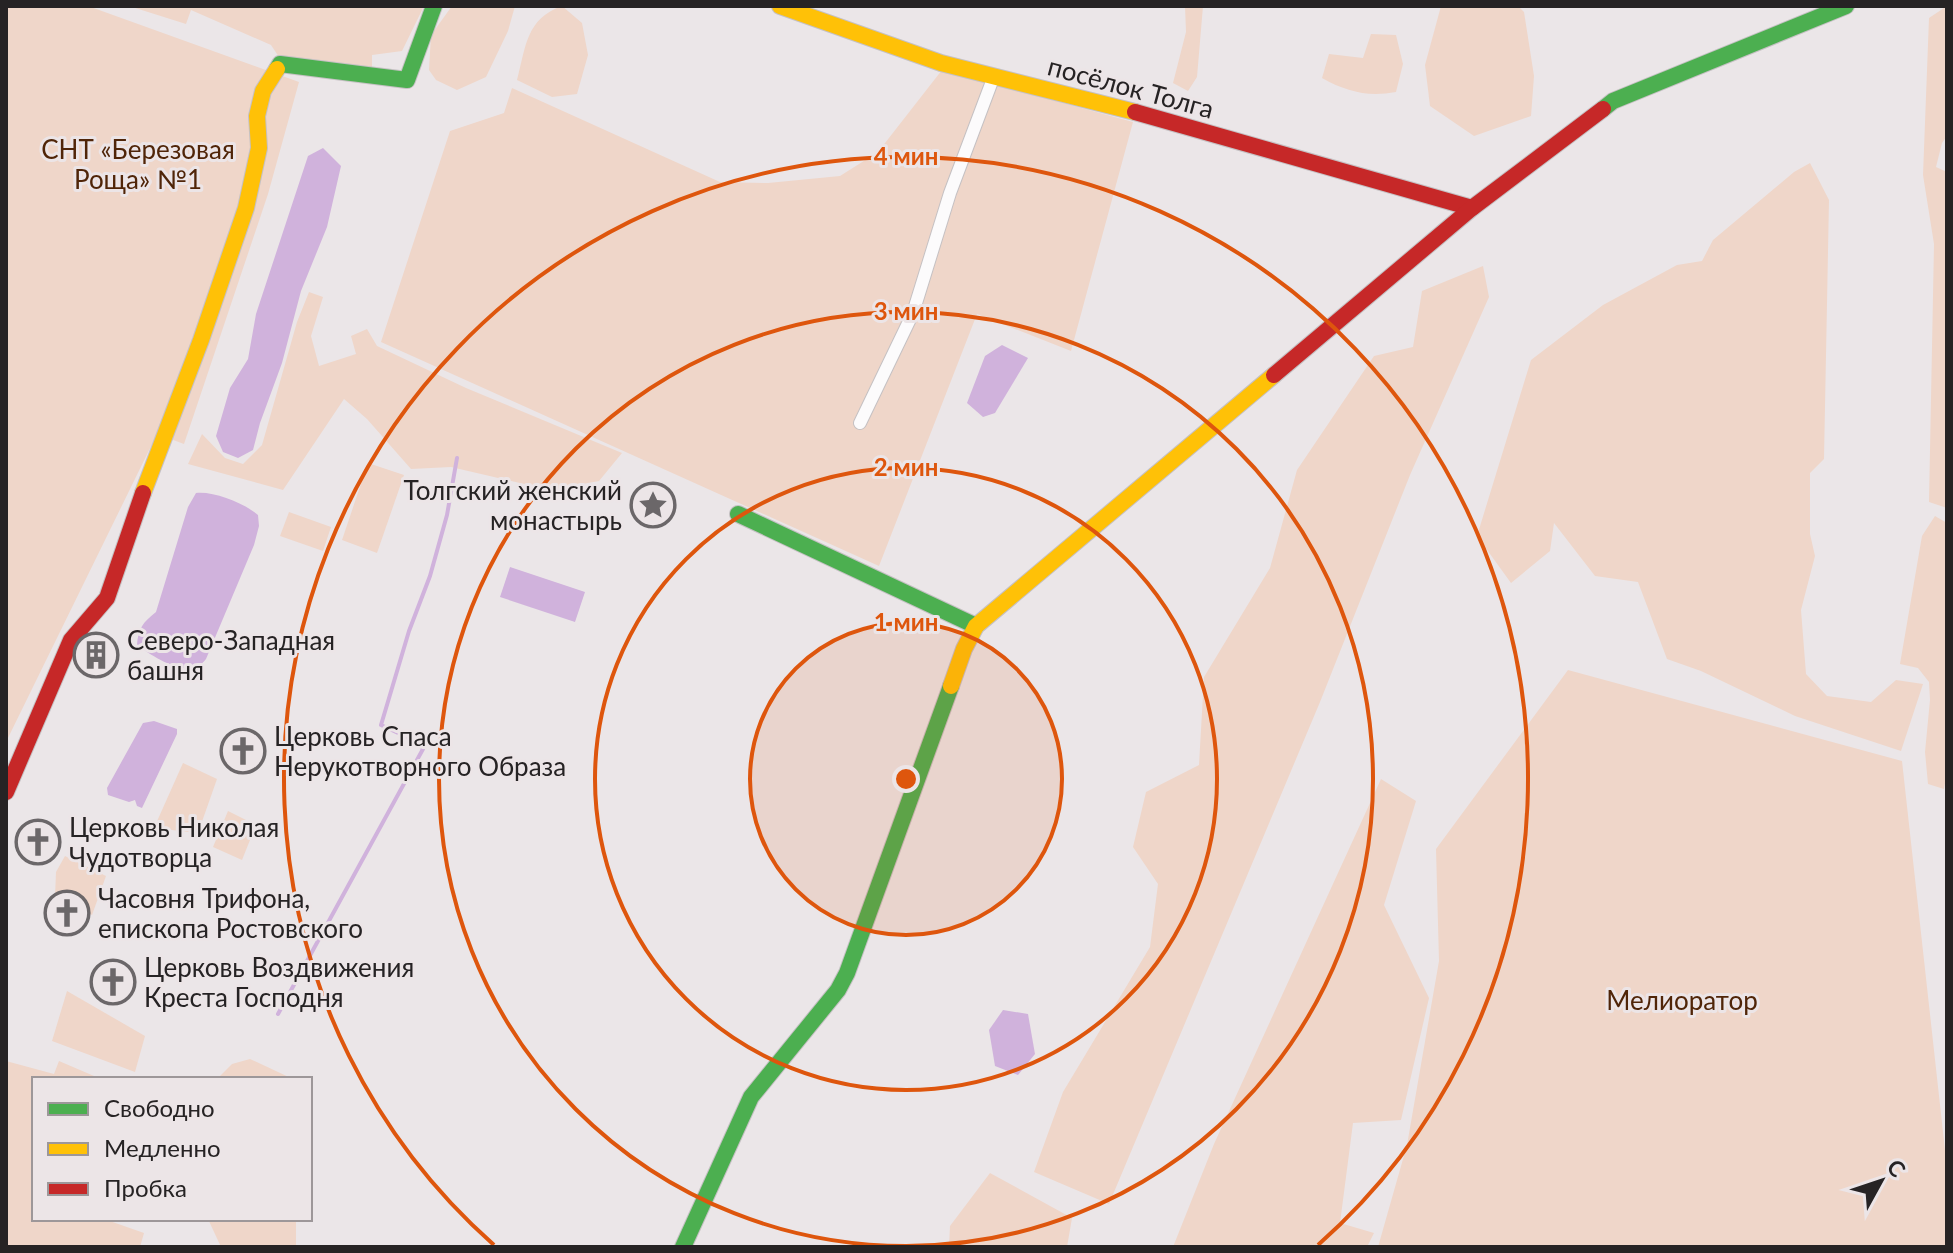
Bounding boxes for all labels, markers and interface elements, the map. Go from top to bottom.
street label: посёлок Толга [1044,49,1218,125]
park label: СНТ «Березовая Роща» №1 [41,133,235,195]
text: 4 мин [874,141,938,170]
text: 3 мин [874,296,938,325]
text: 2 мин [874,452,938,481]
place label: Толгский женский монастырь [404,474,622,536]
place icon: Толгский женский монастырь [629,481,677,529]
text: 1 мин [874,607,938,636]
place label: Северо-Западная башня [127,624,335,686]
building icon: Северо-Западная башня [72,631,120,679]
place label: Церковь Спаса Нерукотворного Образа [274,720,566,782]
church icon: Церковь Спаса Нерукотворного Образа [219,727,267,775]
centre of rings [892,765,920,793]
place label: Церковь Николая Чудотворца [69,811,279,873]
church icon: Церковь Николая Чудотворца [14,818,62,866]
place label: Часовня Трифона, епископа Ростовского [98,882,363,944]
church icon: Часовня Трифона, епископа Ростовского [43,889,91,937]
place label: Церковь Воздвижения Креста Господня [144,951,414,1013]
church icon: Церковь Воздвижения Креста Господня [89,958,137,1006]
park label: Мелиоратор [1606,984,1758,1016]
legend [32,1077,312,1221]
text: Свободно [104,1093,215,1122]
text: Медленно [104,1133,221,1162]
north arrow [1841,1141,1921,1221]
text: С [1882,1154,1912,1182]
text: Пробка [104,1173,187,1202]

